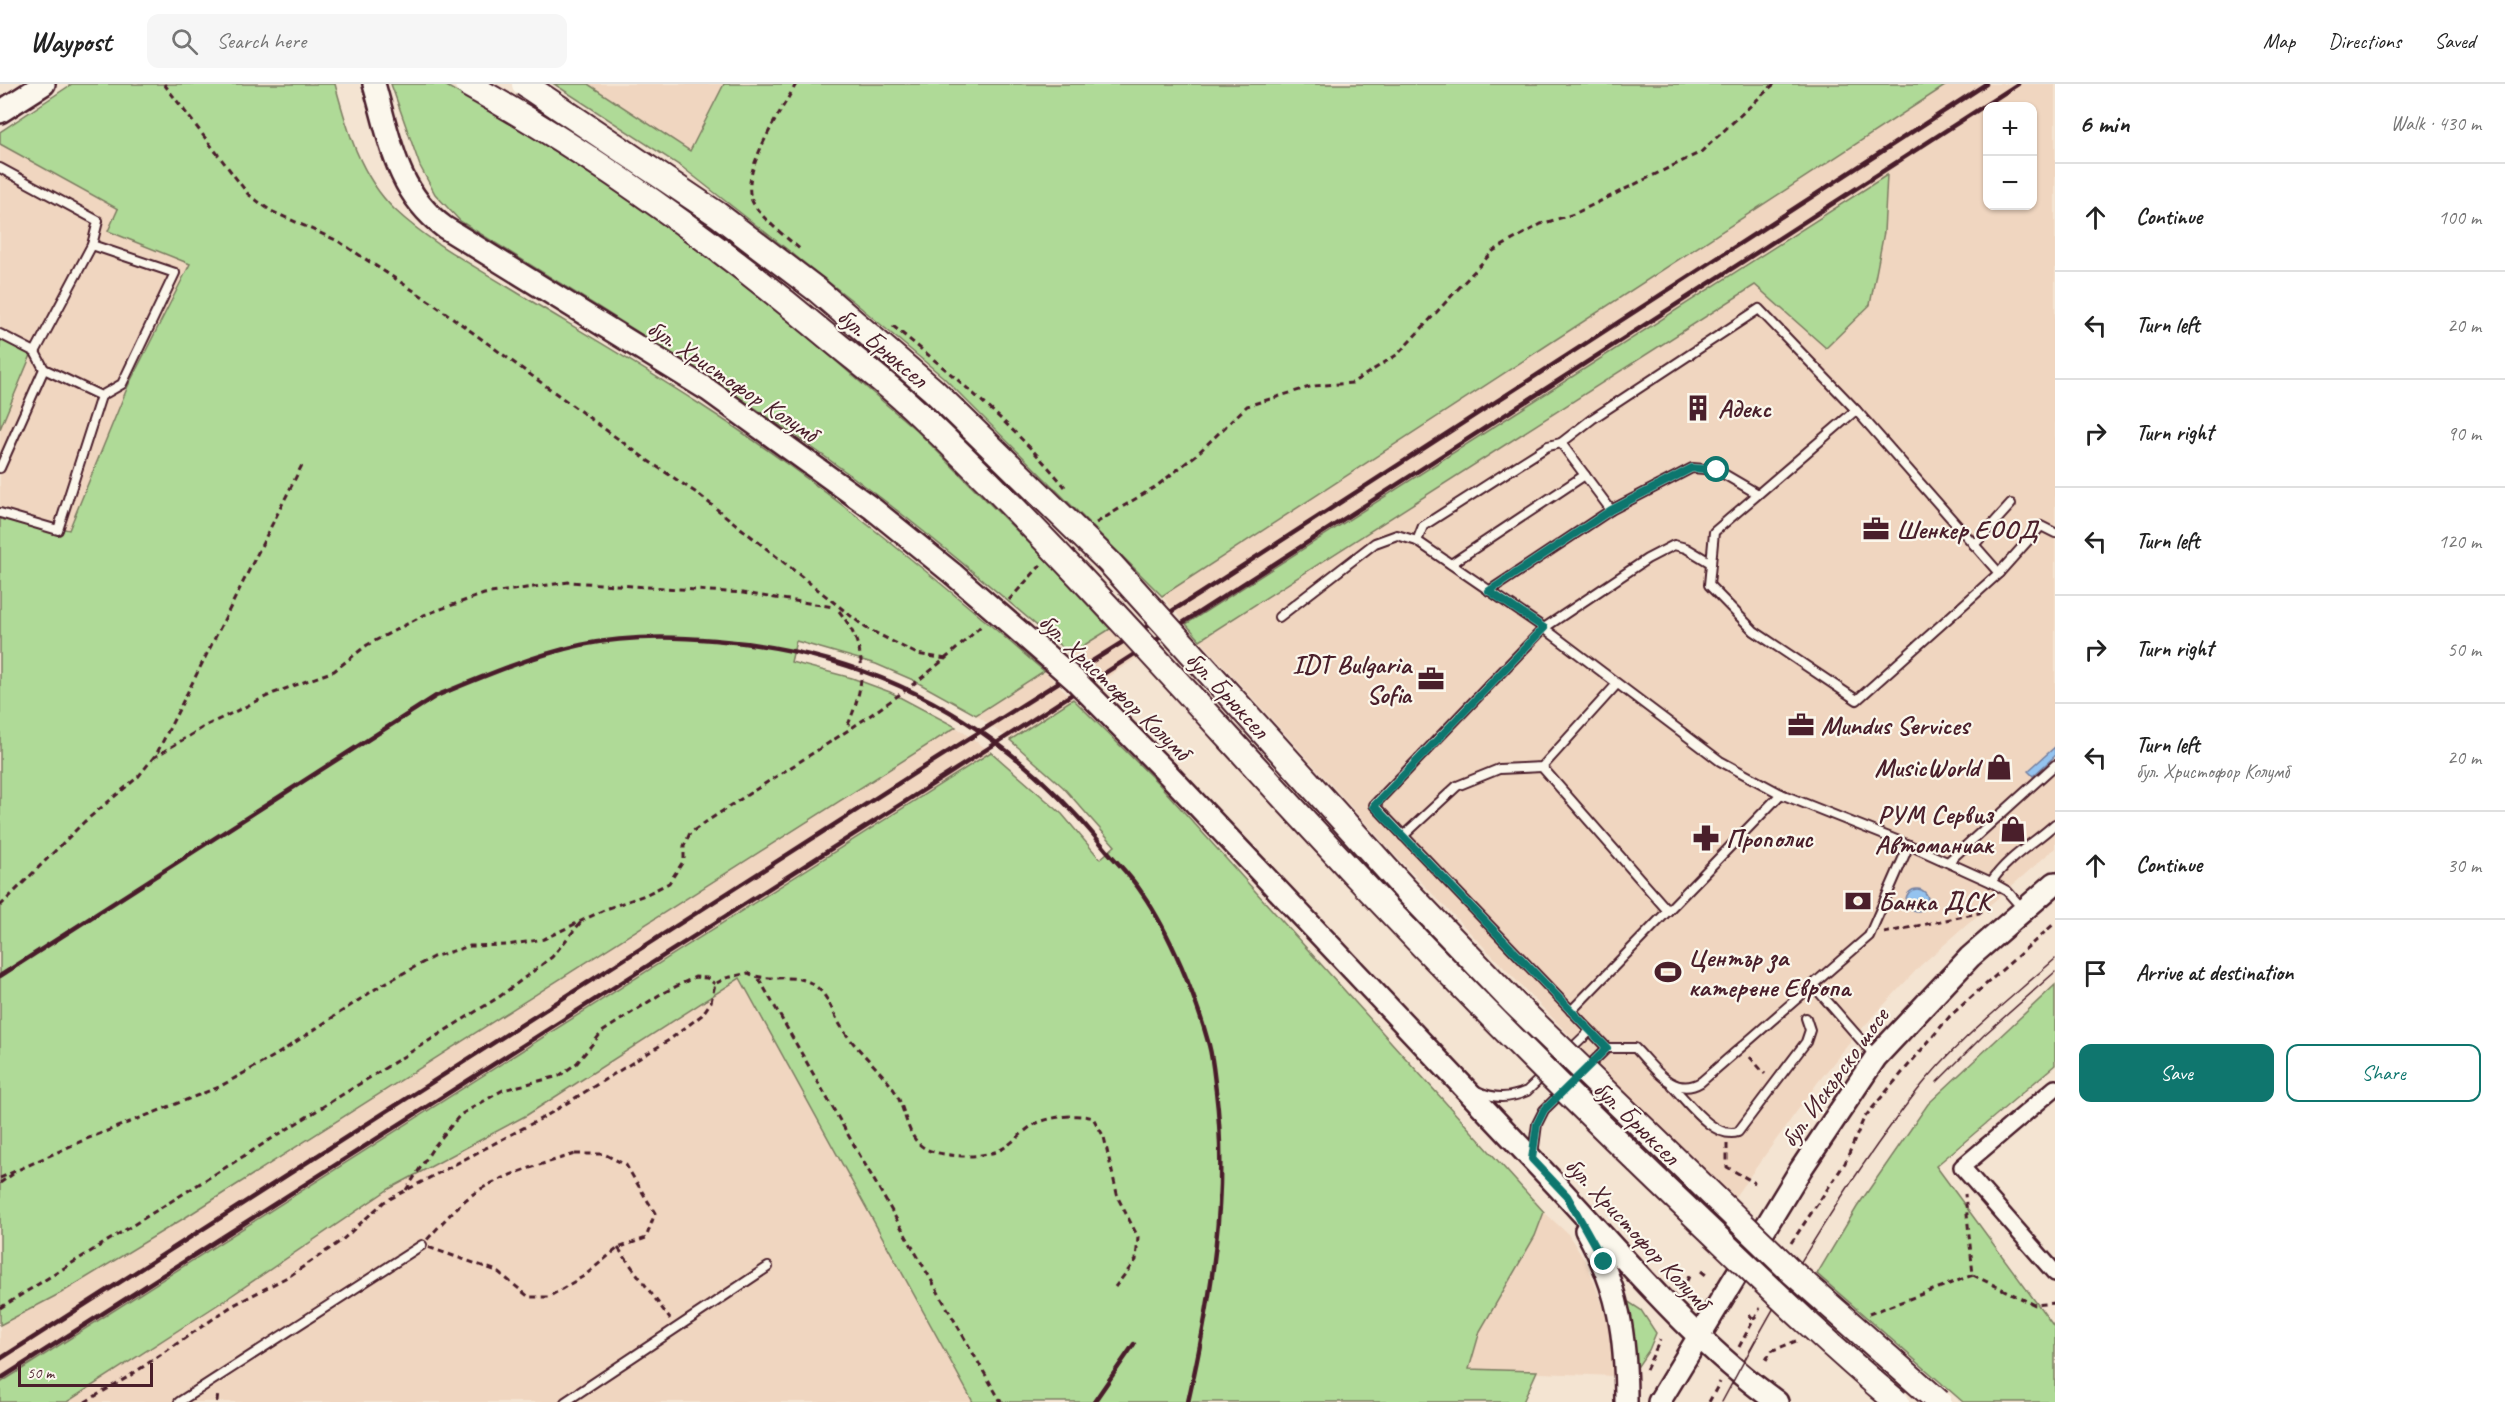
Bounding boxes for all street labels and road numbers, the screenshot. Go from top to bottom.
street label: бул. Брюксел [831,300,936,396]
street label: бул. Христофор Колумб [641,311,828,452]
street label: бул. Христофор Колумб [1032,605,1201,771]
street label: бул. Брюксел [1179,643,1278,747]
street label: бул. Искърско шосе [1773,1000,1897,1154]
street label: бул. Брюксел [1586,1073,1688,1173]
street label: бул. Христофор Колумб [1558,1149,1721,1321]

